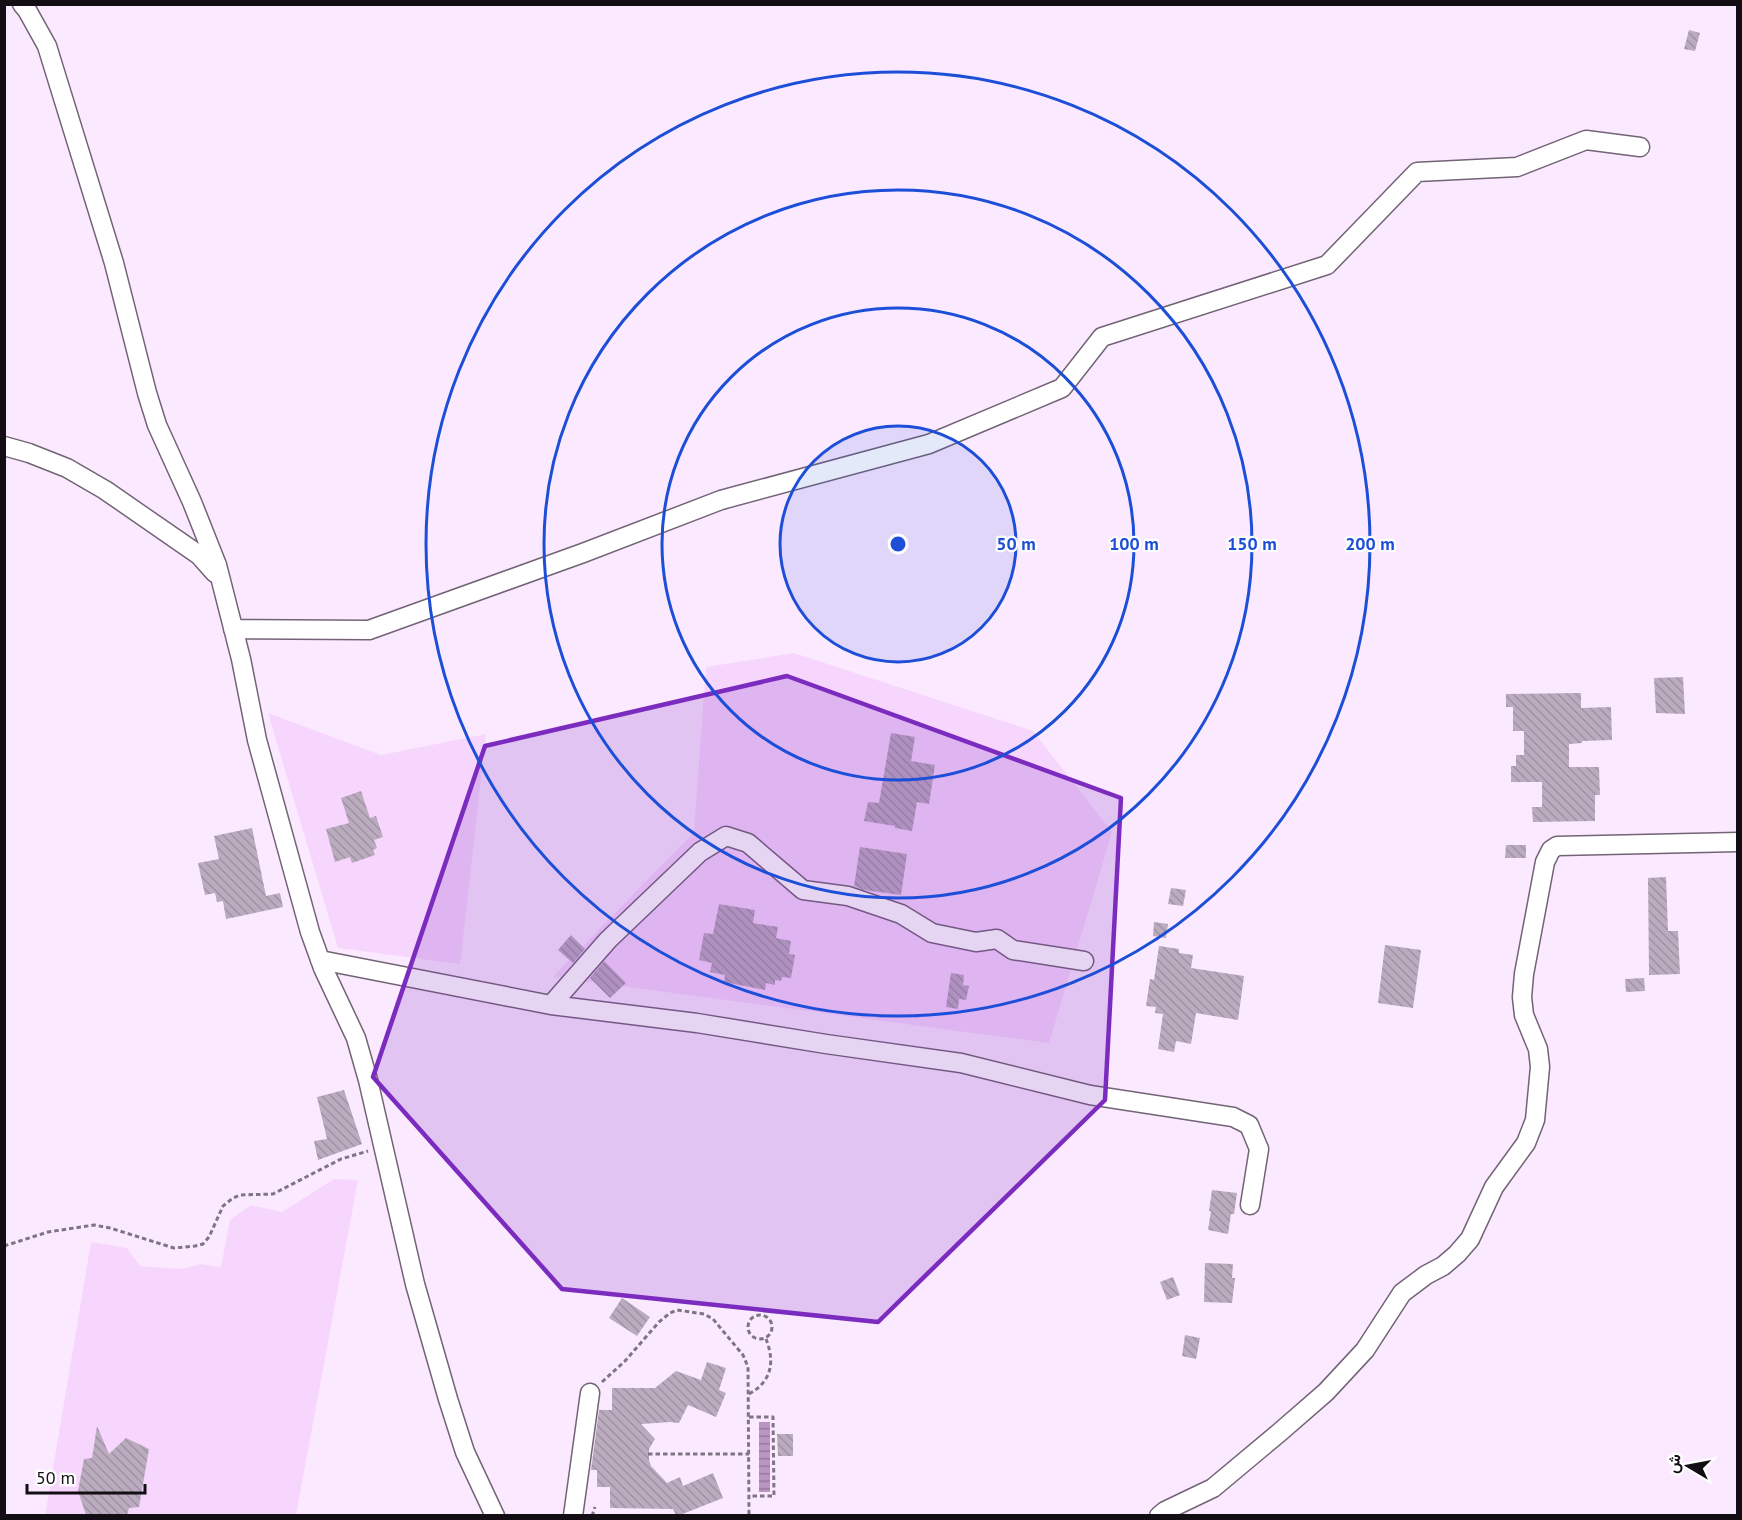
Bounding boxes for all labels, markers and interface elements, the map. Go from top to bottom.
text: 50 m [996,532,1036,555]
text: 100 m [1109,532,1159,555]
text: 150 m [1227,532,1277,555]
text: 200 m [1345,532,1395,555]
centre of rings [888,534,908,554]
north arrow [1658,1436,1718,1496]
text: ش [1662,1452,1685,1475]
scale bar [27,1457,146,1495]
text: 50 m [36,1466,75,1489]

